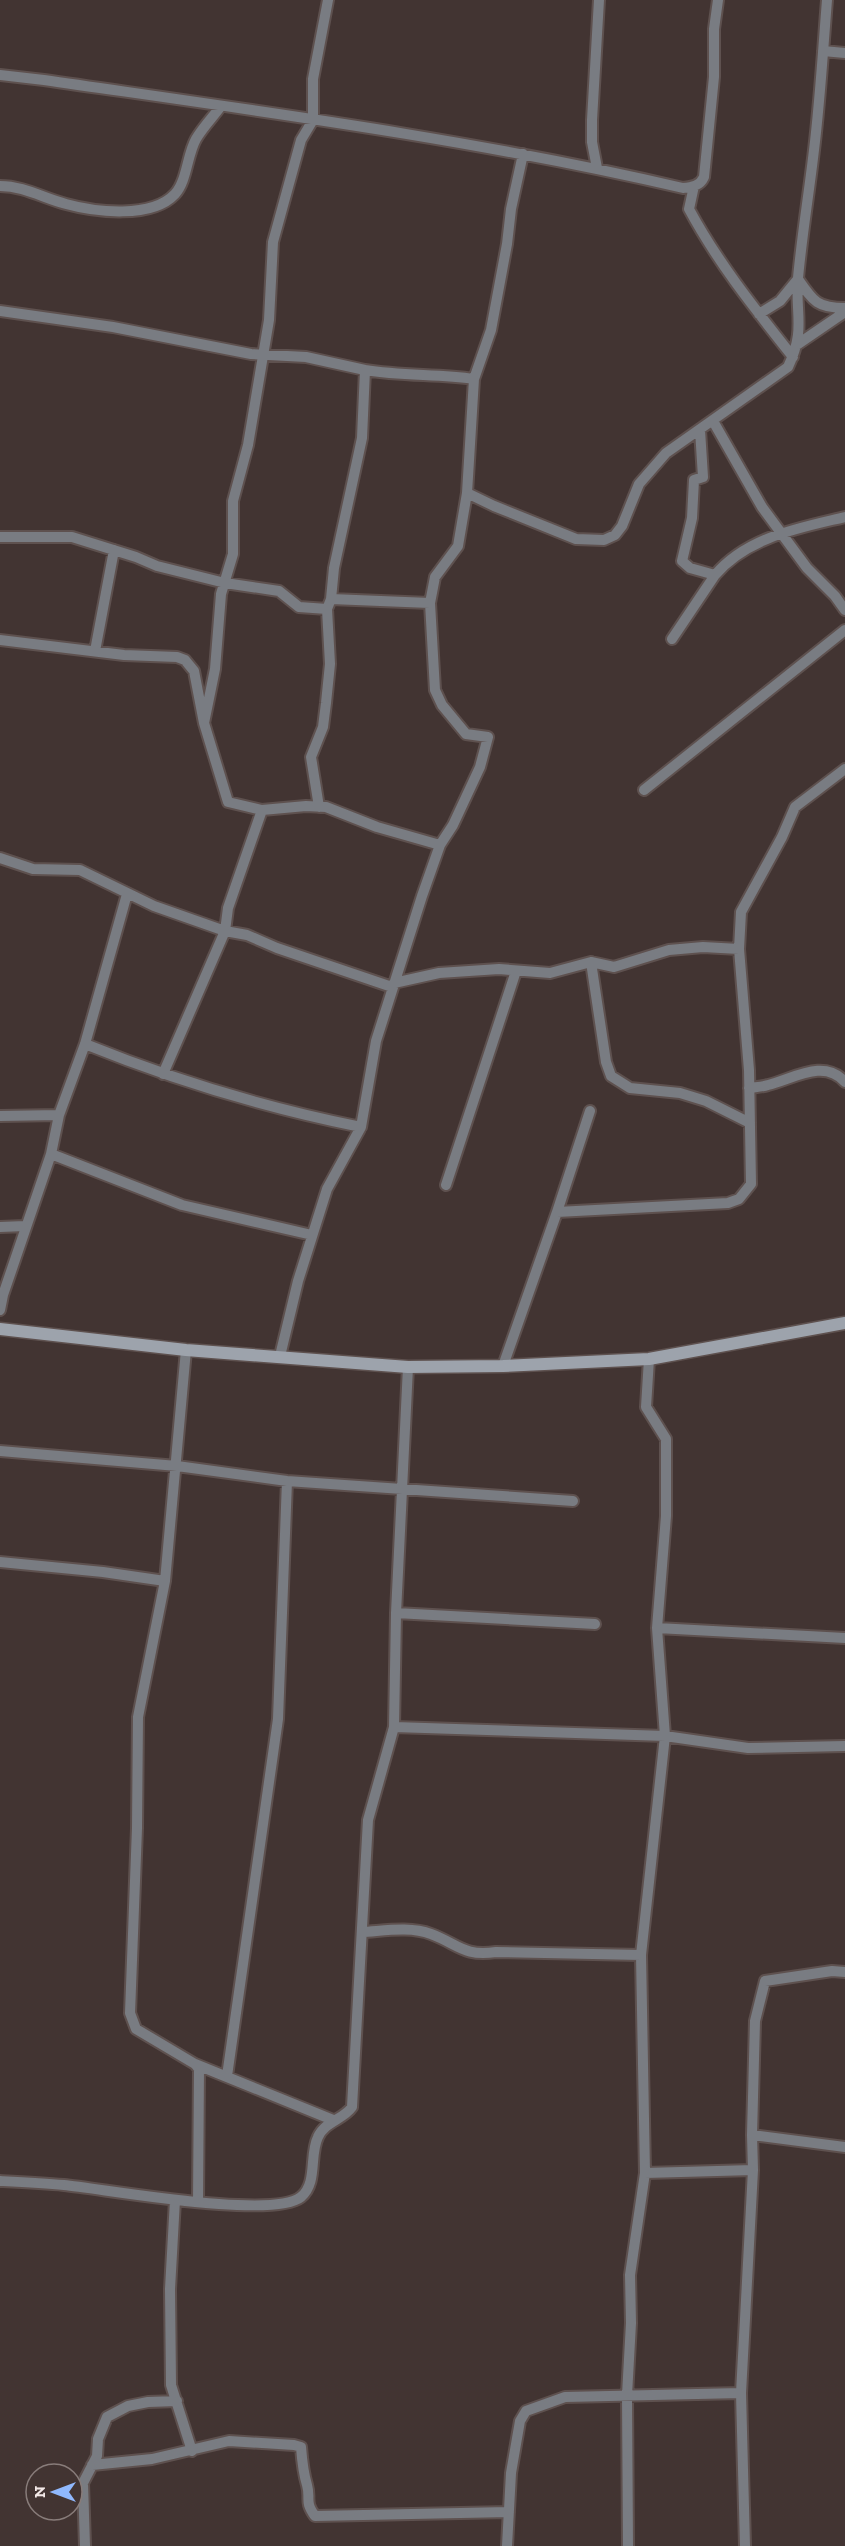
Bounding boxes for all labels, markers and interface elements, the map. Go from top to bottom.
north arrow [24,2462,84,2522]
text: N [30,2486,49,2498]

